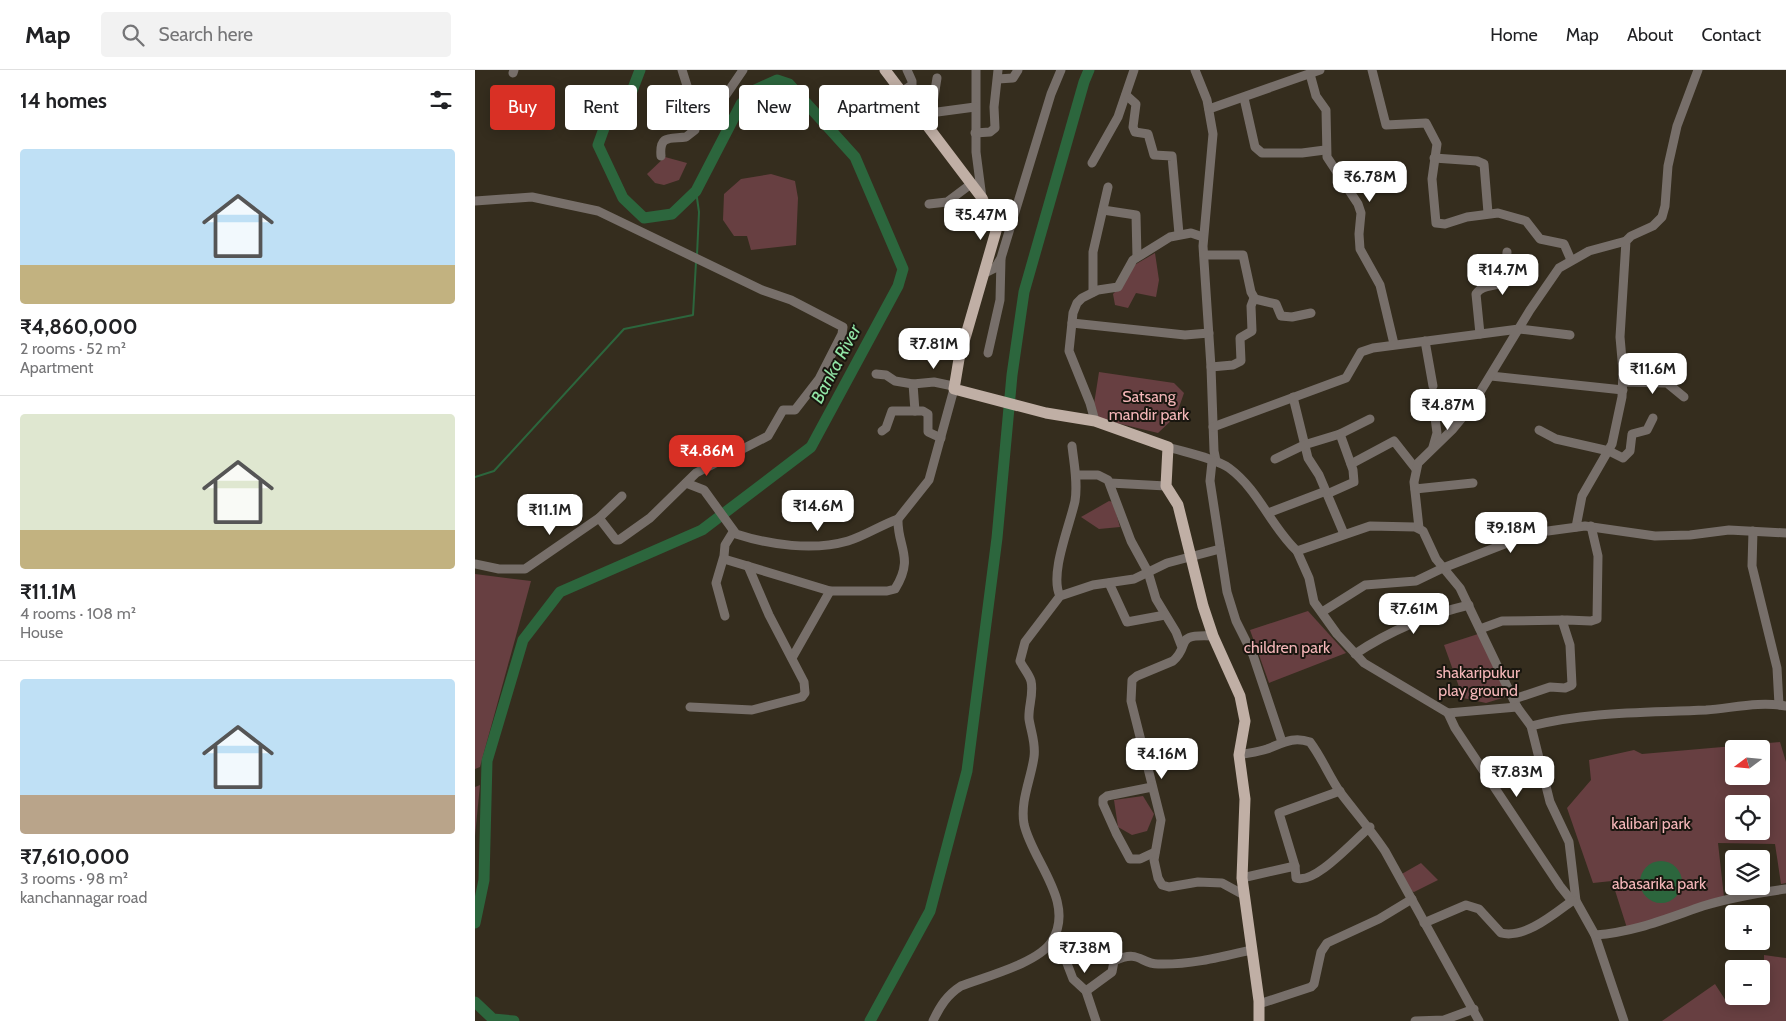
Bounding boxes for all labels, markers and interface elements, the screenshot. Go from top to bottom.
search box [101,12,451,57]
text: Map [25,20,71,49]
icon: search [119,21,147,49]
text: Search here [159,23,253,46]
text: Home [1490,24,1538,46]
text: Map [1566,24,1599,46]
text: About [1627,24,1673,46]
text: Contact [1701,24,1761,46]
chip: Buy [490,85,555,130]
chip: Rent [565,85,637,130]
chip: Filters [647,85,729,130]
chip: New [739,85,809,130]
chip: Apartment [819,85,938,130]
icon: filters [427,86,455,114]
text: 14 homes [20,88,107,113]
pin: ₹6.78M [1329,160,1411,203]
text: ₹6.78M [1344,167,1396,186]
icon: home [193,181,283,271]
pin: ₹5.47M [940,198,1022,241]
text: ₹5.47M [955,205,1007,224]
pin: ₹14.7M [1462,254,1544,296]
text: ₹14.7M [1478,260,1528,279]
text: ₹4,860,000 [20,314,138,339]
water label: Banka River [806,320,867,407]
pin: ₹7.81M [893,328,975,370]
text: ₹7.81M [910,334,958,353]
text: 2 rooms · 52 m² [20,339,126,358]
pin: ₹11.6M [1612,352,1694,395]
text: Apartment [20,358,93,377]
text: ₹11.6M [1630,359,1676,378]
park label: Satsang mandir park [1109,387,1190,424]
pin: ₹4.87M [1407,388,1489,431]
text: ₹4.87M [1421,395,1475,414]
pin: ₹4.86M [666,434,748,477]
text: ₹4.86M [680,441,734,460]
icon: home [193,447,283,537]
pin: ₹14.6M [777,490,859,532]
pin: ₹11.1M [509,494,591,536]
text: ₹14.6M [793,496,843,515]
text: ₹11.1M [528,500,572,519]
pin: ₹9.18M [1470,512,1552,554]
text: ₹9.18M [1486,518,1536,537]
text: ₹11.1M [20,579,76,604]
pin: ₹7.61M [1373,592,1455,635]
text: ₹7.61M [1390,599,1438,618]
text: 4 rooms · 108 m² [20,604,136,623]
text: House [20,623,63,642]
park label: children park [1244,638,1331,657]
park label: shakaripukur play ground [1436,663,1521,700]
icon: home [193,712,283,802]
pin: ₹4.16M [1121,738,1203,780]
north arrow [1725,740,1770,785]
map controls [1725,740,1770,1005]
text: ₹4.16M [1137,744,1187,763]
pin: ₹7.83M [1476,756,1558,798]
text: ₹7.83M [1491,762,1543,781]
button: locate [1725,795,1770,840]
park label: kalibari park [1611,814,1692,833]
text: ₹7,610,000 [20,844,130,869]
button: layers [1725,850,1770,895]
text: 3 rooms · 98 m² [20,869,128,888]
park label: abasarika park [1612,874,1707,893]
text: kanchannagar road [20,888,147,907]
button: + [1725,905,1770,950]
pin: ₹7.38M [1044,932,1126,974]
text: ₹7.38M [1059,938,1111,957]
button: − [1725,960,1770,1005]

